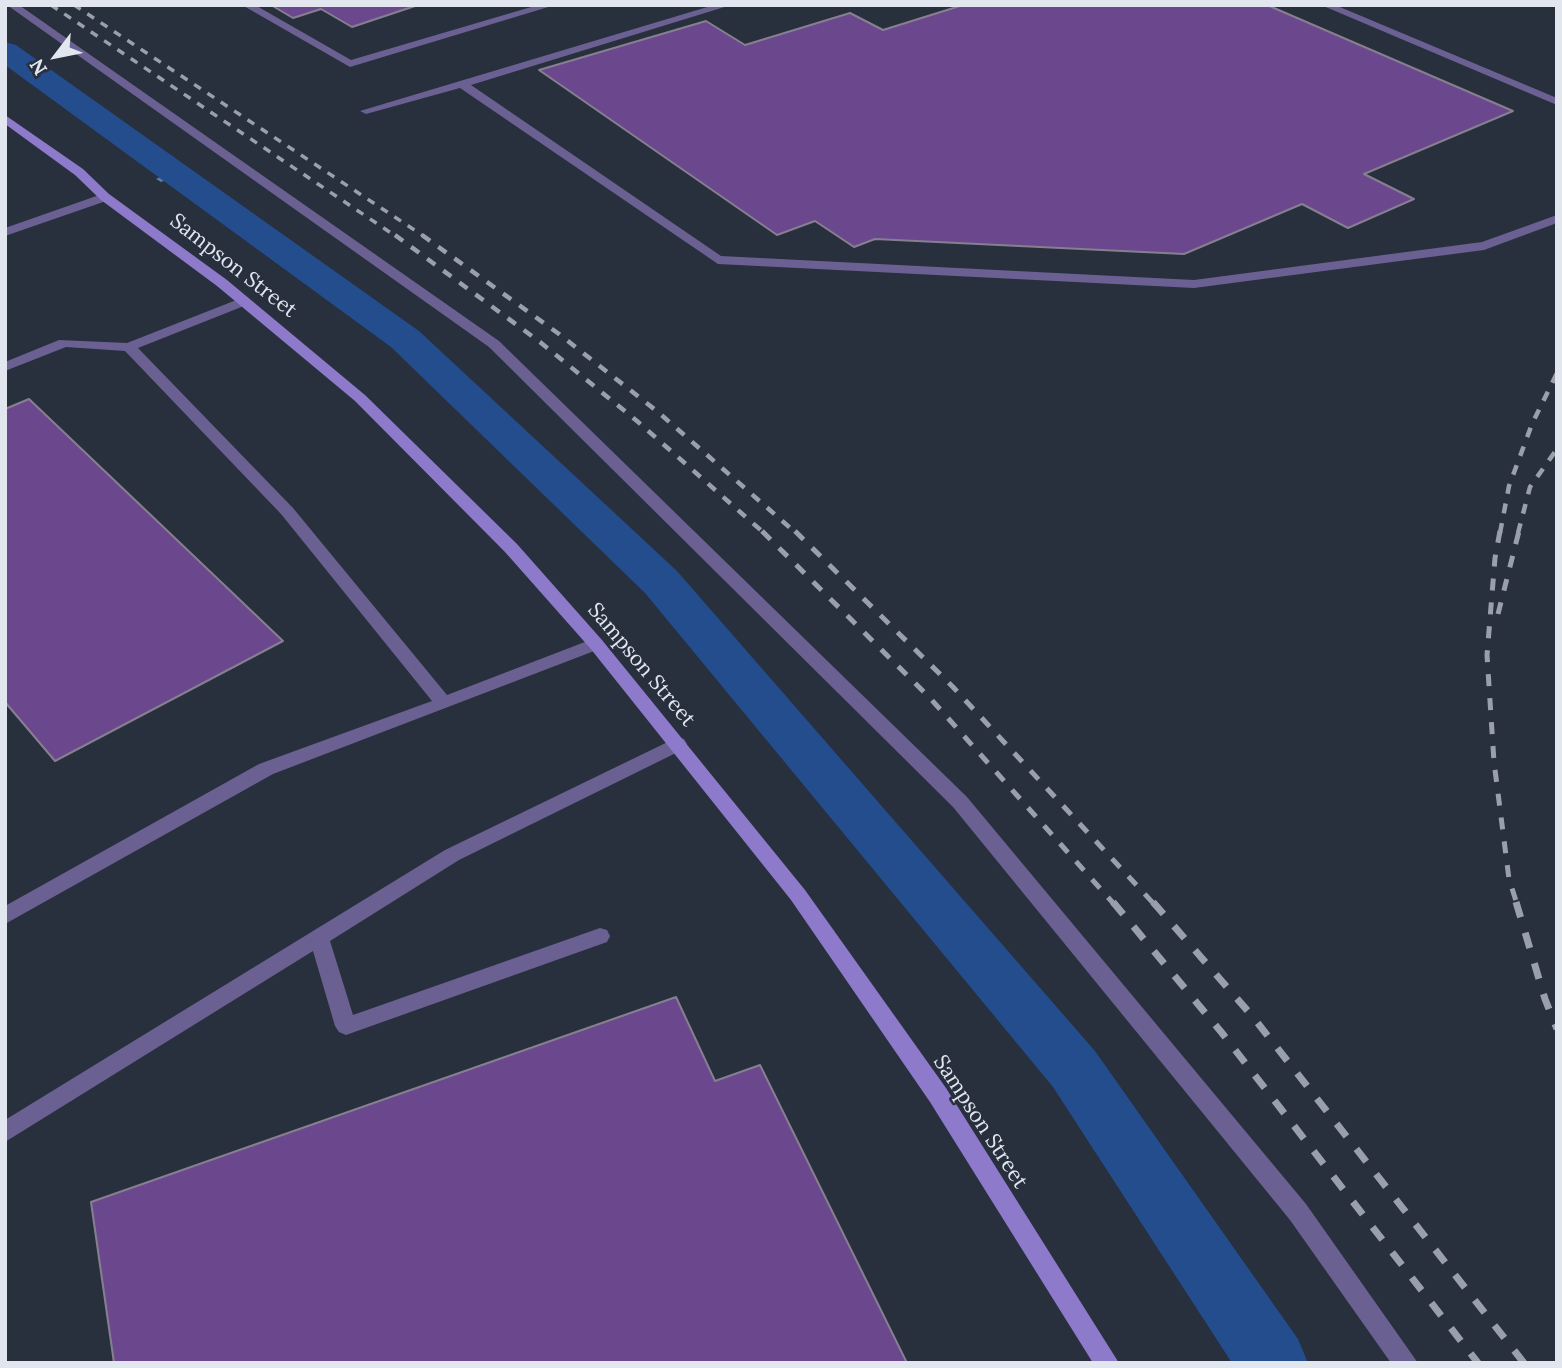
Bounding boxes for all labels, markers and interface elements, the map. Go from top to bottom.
north arrow [21,21,91,91]
text: N [24,55,52,80]
street label: Sampson Street [165,209,301,323]
street label: Sampson Street [582,598,700,732]
street label: Sampson Street [928,1051,1032,1193]

